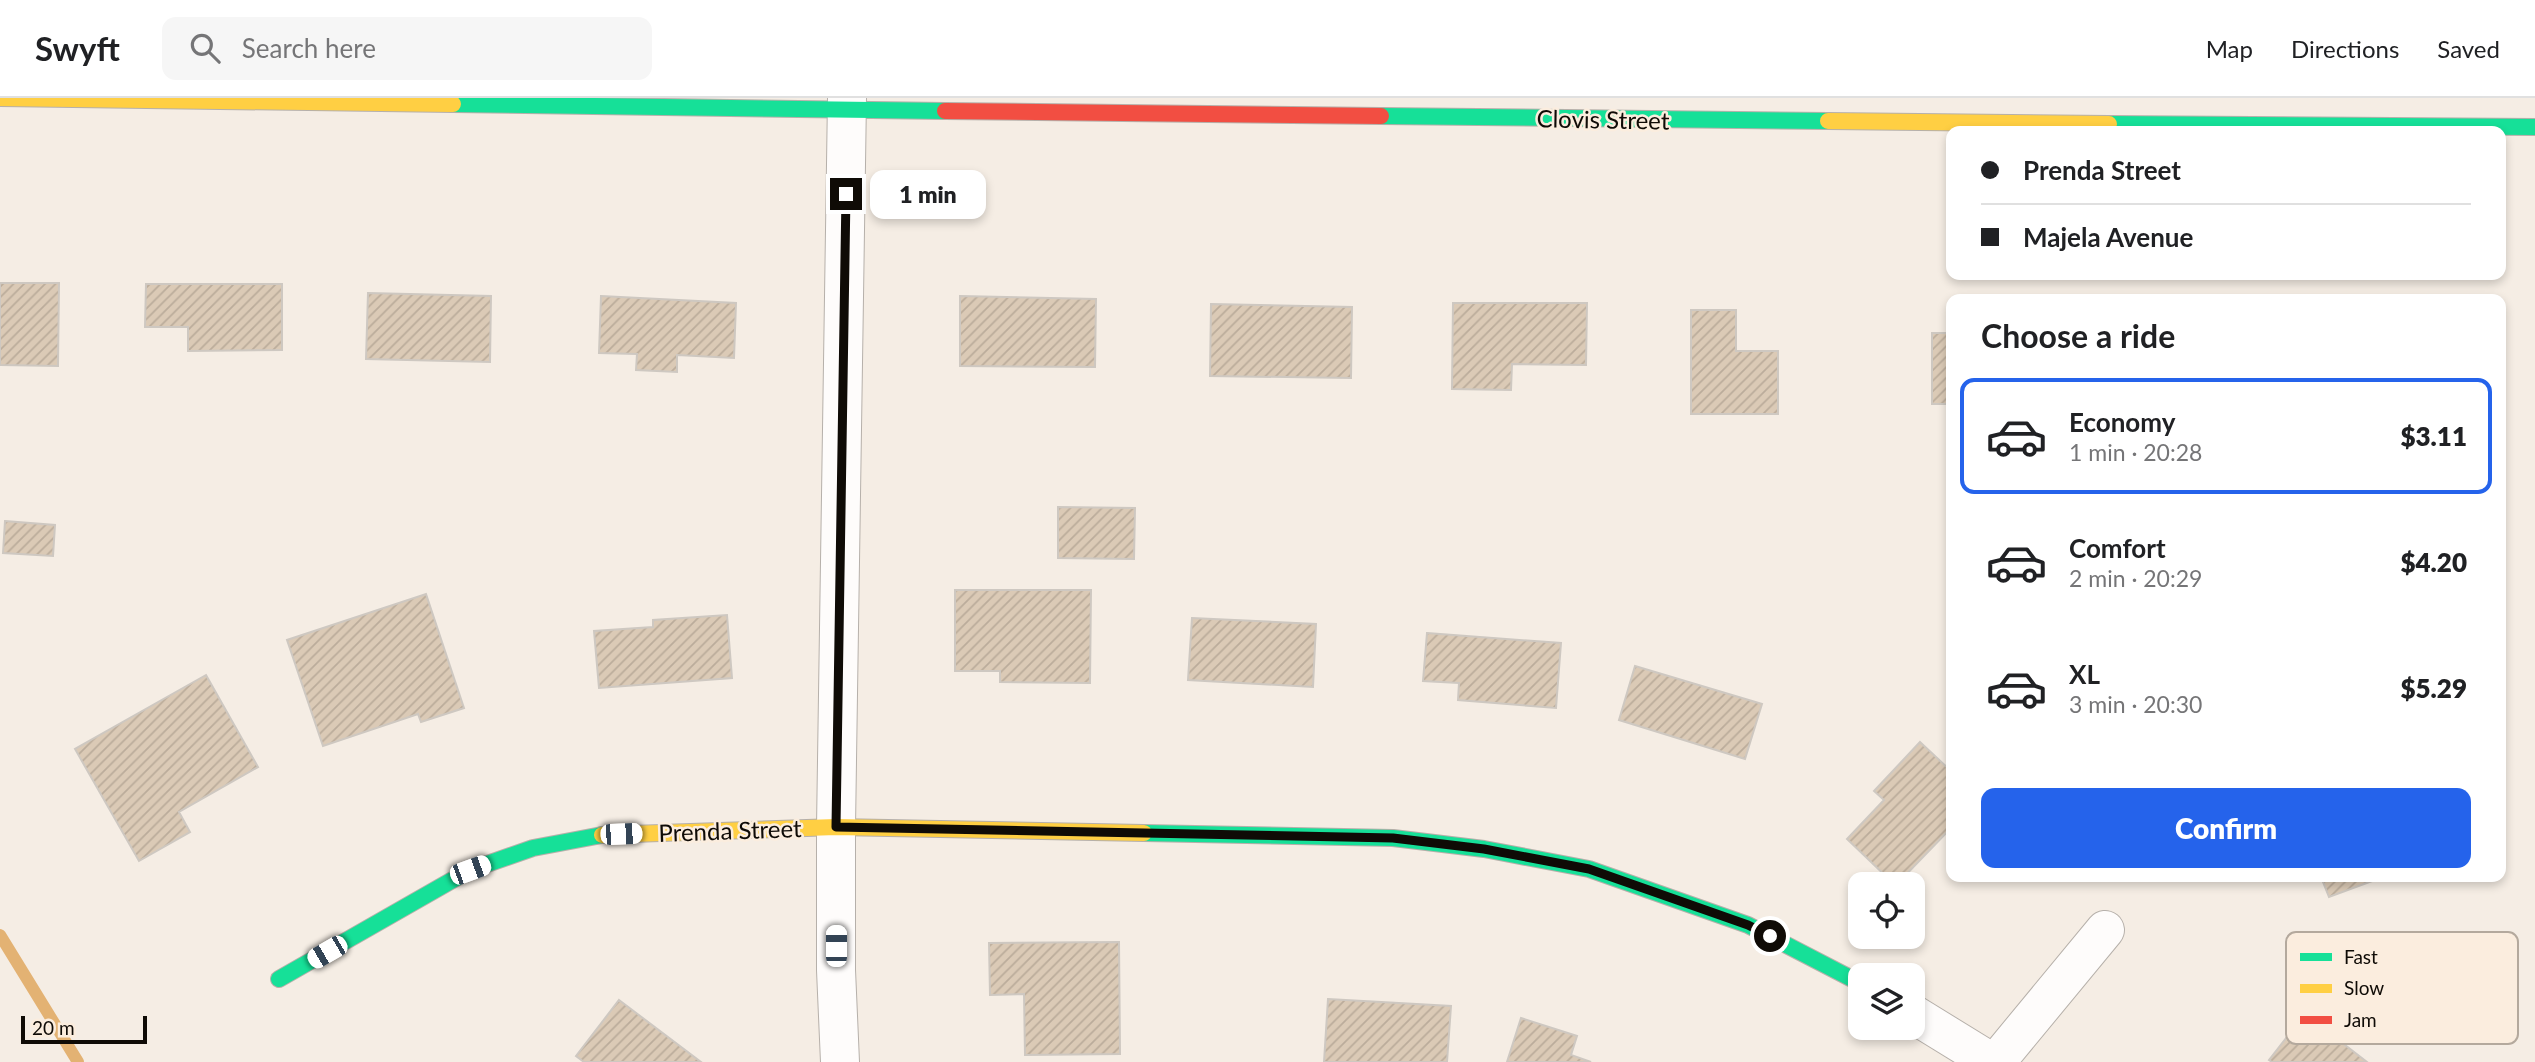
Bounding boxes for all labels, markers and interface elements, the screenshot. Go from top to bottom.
search box [162,17,652,80]
text: Swyft [35,28,120,68]
icon: search [186,29,224,67]
text: Search here [242,32,376,64]
text: Map [2206,34,2253,63]
text: Directions [2291,34,2399,63]
text: Saved [2437,34,2500,63]
street label: Clovis Street [1536,103,1670,135]
text: Prenda Street [2023,154,2181,186]
callout: 1 min [870,170,986,218]
route end [830,178,862,210]
text: 1 min [899,180,957,208]
text: Majela Avenue [2023,221,2193,253]
text: Choose a ride [1981,316,2175,355]
icon: car [1985,405,2048,468]
text: Economy [2069,406,2175,438]
text: $3.11 [2400,420,2467,452]
text: 1 min · 20:28 [2069,438,2202,466]
icon: car [1985,531,2048,594]
text: Comfort [2069,532,2166,564]
text: $4.20 [2400,546,2467,578]
text: 2 min · 20:29 [2069,564,2202,592]
icon: car [1985,657,2048,720]
text: XL [2069,658,2100,690]
text: $5.29 [2400,672,2467,704]
text: 3 min · 20:30 [2069,690,2202,718]
button: Confirm [1981,788,2471,868]
street label: Prenda Street [658,813,802,847]
car [600,823,643,845]
car [447,853,494,887]
map controls [1848,872,1925,1040]
button: locate [1848,872,1925,949]
route start [1754,920,1786,952]
car [826,925,847,967]
car [304,932,351,972]
legend [2286,932,2518,1044]
text: Fast [2344,945,2378,968]
button: layers [1848,963,1925,1040]
text: Slow [2344,976,2384,999]
text: Jam [2344,1008,2377,1031]
scale bar [21,1013,147,1045]
text: 20 m [32,1016,75,1039]

